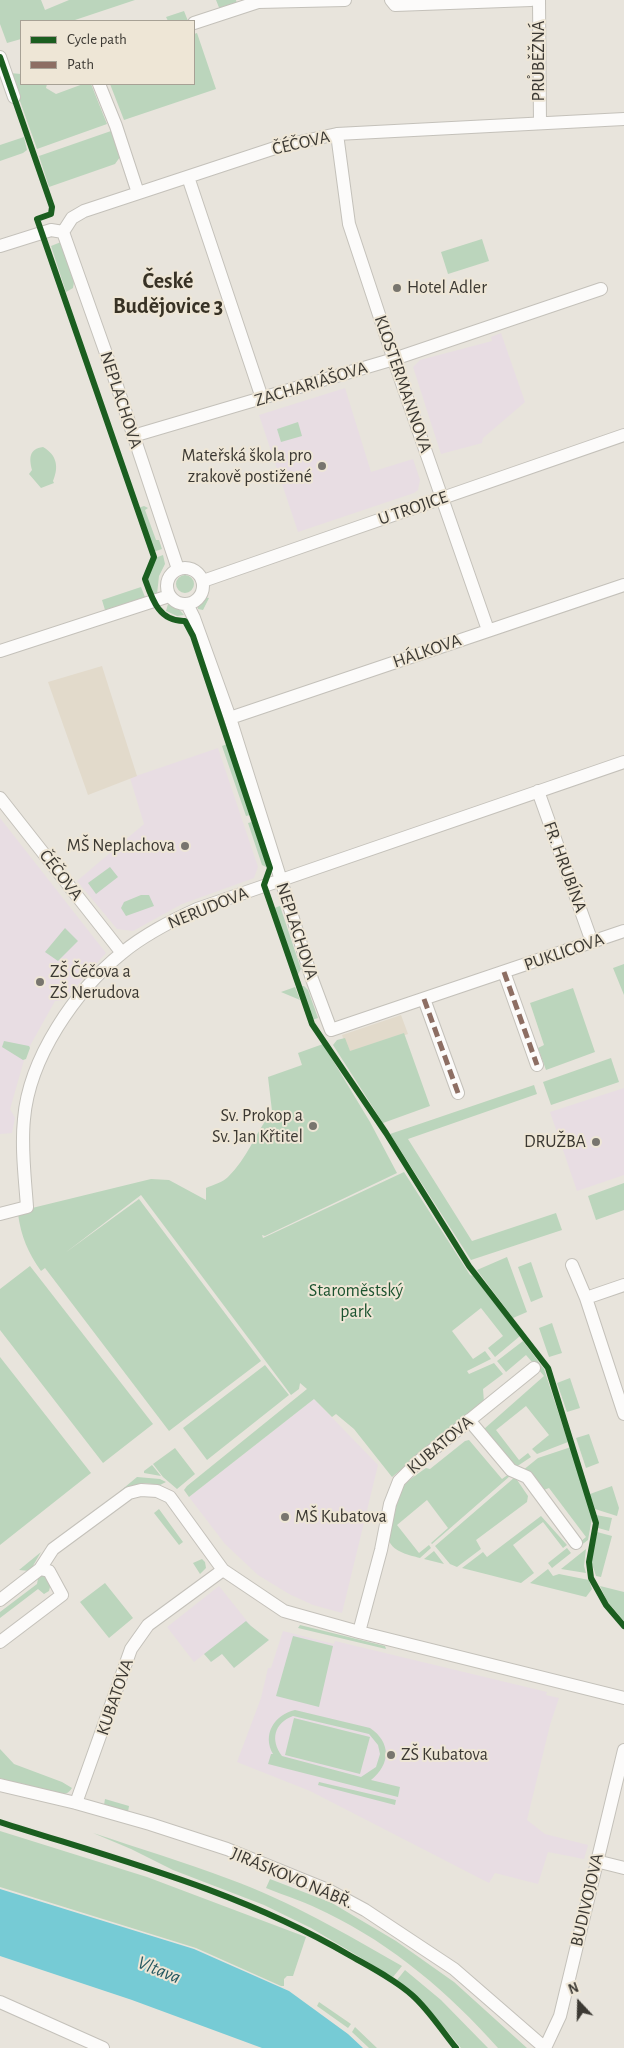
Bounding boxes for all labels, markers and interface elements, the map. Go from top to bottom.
legend [20,20,195,85]
street label: PRŮBĚŽNÁ [528,21,550,101]
text: Cycle path [67,32,127,47]
text: Path [67,57,94,72]
street label: ČÉČOVA [270,126,332,160]
district label: České Budějovice 3 [113,268,223,320]
place label: Hotel Adler [407,277,487,299]
marker: Hotel Adler [391,282,403,294]
street label: KLOSTERMANNOVA [369,312,437,456]
street label: NEPLACHOVA [95,349,147,451]
street label: ZACHARIÁŠOVA [252,357,370,411]
place label: Mateřská škola pro zrakově postižené [182,445,312,488]
marker: Mateřská škola pro zrakově postižené [316,460,328,472]
street label: U TROJICE [375,486,451,530]
street label: HÁLKOVA [390,629,464,673]
street label: FR. HRUBÍNA [539,819,591,915]
place label: MŠ Neplachova [67,835,175,857]
marker: MŠ Neplachova [179,840,191,852]
street label: ČÉČOVA [35,845,87,905]
street label: NEPLACHOVA [271,880,323,982]
street label: NERUDOVA [165,882,251,934]
street label: PUKLICOVA [521,928,607,976]
place label: ZŠ Čéčova a ZŠ Nerudova [50,961,140,1004]
marker: ZŠ Čéčova a ZŠ Nerudova [34,976,46,988]
place label: Sv. Prokop a Sv. Jan Křtitel [212,1105,303,1148]
marker: Sv. Prokop a Sv. Jan Křtitel [307,1120,319,1132]
place label: DRUŽBA [524,1131,586,1153]
marker: DRUŽBA [590,1136,602,1148]
park label: Staroměstský park [309,1280,403,1322]
street label: KUBATOVA [403,1411,477,1479]
place label: MŠ Kubatova [295,1506,387,1528]
marker: MŠ Kubatova [279,1511,291,1523]
street label: KUBATOVA [92,1656,138,1738]
place label: ZŠ Kubatova [401,1744,488,1766]
marker: ZŠ Kubatova [385,1749,397,1761]
street label: JIRÁSKOVO NÁBŘ. [228,1843,356,1913]
street label: BUDIVOJOVA [566,1851,608,1949]
water label: Vltava [134,1951,184,1989]
north arrow [554,1978,604,2028]
text: N [567,1981,581,1997]

